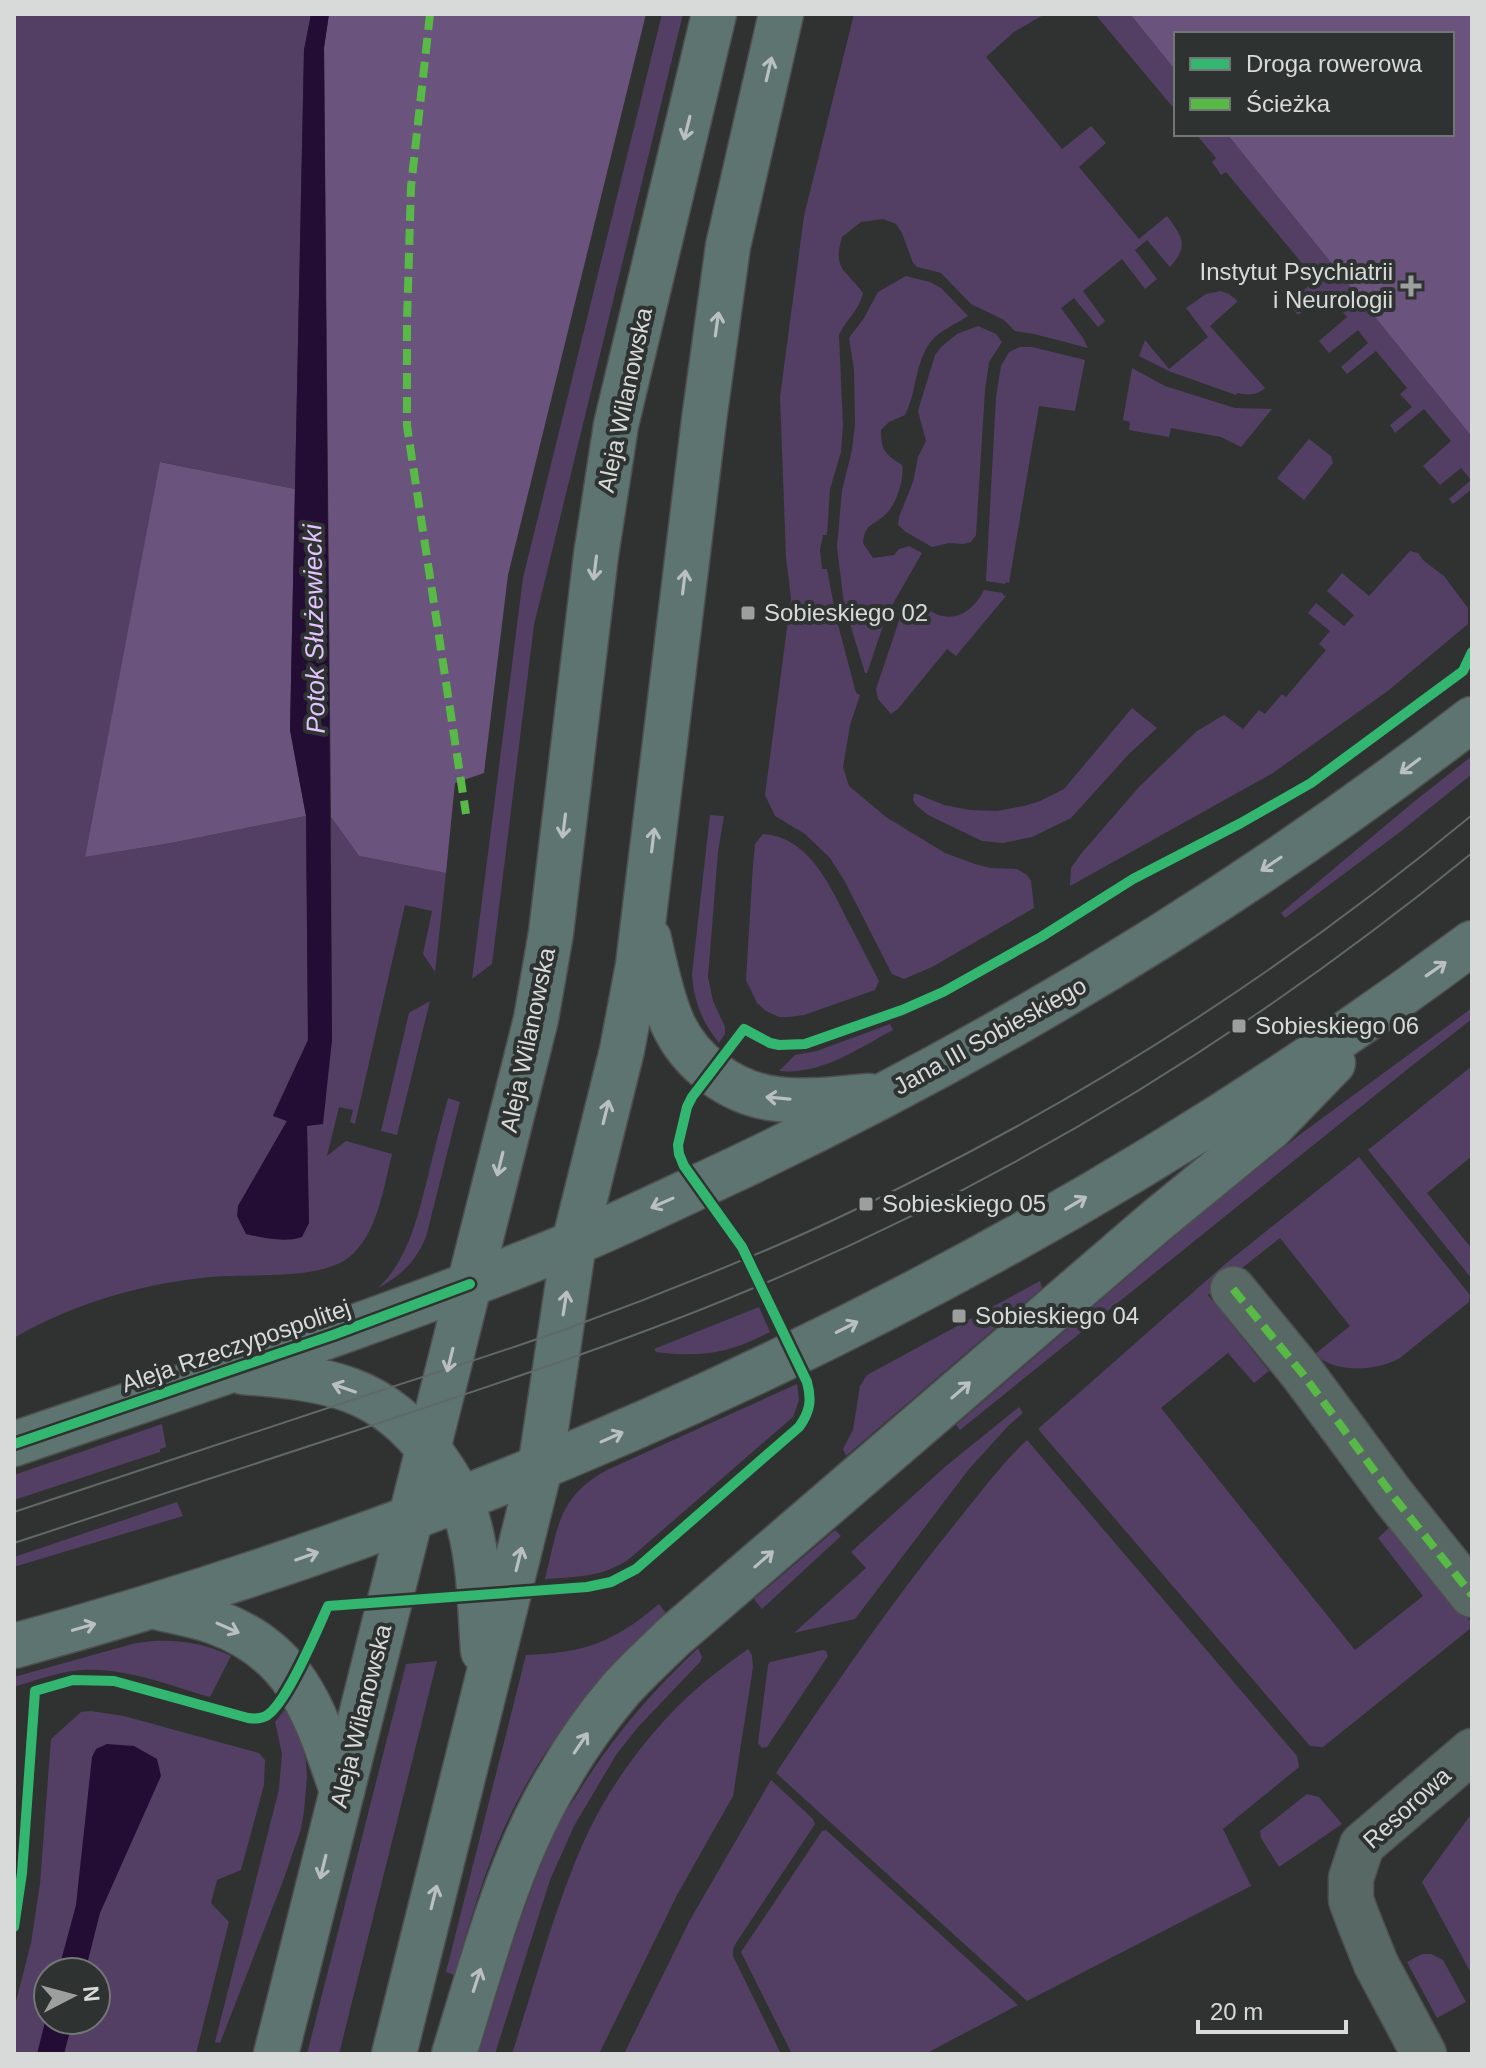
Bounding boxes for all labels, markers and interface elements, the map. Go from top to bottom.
legend [1174,32,1454,136]
text: Droga rowerowa [1246,50,1423,77]
one-way arrow [762,57,777,83]
text: Ścieżka [1246,90,1331,117]
one-way arrow [679,115,694,140]
place label: Instytut Psychiatrii i Neurologii [1200,258,1393,313]
marker: Instytut Psychiatrii i Neurologii [1400,275,1422,297]
street label: Aleja Wilanowska [592,304,657,495]
one-way arrow [710,312,725,337]
water label: Potok Służewiecki [297,523,331,734]
one-way arrow [587,554,602,581]
one-way arrow [677,569,692,596]
place label: Sobieskiego 02 [764,599,928,626]
marker: Sobieskiego 02 [739,604,757,622]
one-way arrow [1400,757,1421,774]
one-way arrow [556,812,571,839]
one-way arrow [646,828,661,853]
one-way arrow [1261,856,1283,872]
street label: Aleja Wilanowska [495,944,560,1135]
one-way arrow [1424,961,1446,977]
street label: Jana III Sobieskiego [889,971,1091,1100]
place label: Sobieskiego 06 [1255,1012,1419,1039]
marker: Sobieskiego 06 [1230,1017,1248,1035]
one-way arrow [765,1091,792,1106]
one-way arrow [599,1100,614,1126]
one-way arrow [492,1150,507,1176]
place label: Sobieskiego 05 [882,1190,1046,1217]
marker: Sobieskiego 05 [857,1195,875,1213]
one-way arrow [1064,1195,1087,1211]
one-way arrow [651,1196,675,1211]
one-way arrow [558,1291,573,1316]
street label: Aleja Rzeczypospolitej [118,1294,354,1397]
place label: Sobieskiego 04 [975,1302,1139,1329]
marker: Sobieskiego 04 [950,1307,968,1325]
one-way arrow [835,1318,859,1334]
one-way arrow [442,1346,457,1372]
one-way arrow [332,1379,357,1394]
one-way arrow [950,1381,970,1399]
one-way arrow [600,1429,624,1444]
one-way arrow [294,1547,319,1562]
one-way arrow [512,1547,527,1573]
one-way arrow [753,1551,774,1569]
one-way arrow [70,1619,96,1634]
one-way arrow [215,1621,240,1636]
street label: Aleja Wilanowska [325,1621,397,1810]
one-way arrow [573,1732,589,1754]
street label: Resorowa [1357,1761,1456,1854]
one-way arrow [315,1854,330,1879]
one-way arrow [427,1885,442,1910]
north arrow [32,1956,112,2036]
one-way arrow [471,1967,486,1992]
scale bar [1198,1984,1346,2034]
text: N [78,1985,105,2003]
text: 20 m [1210,1998,1263,2025]

